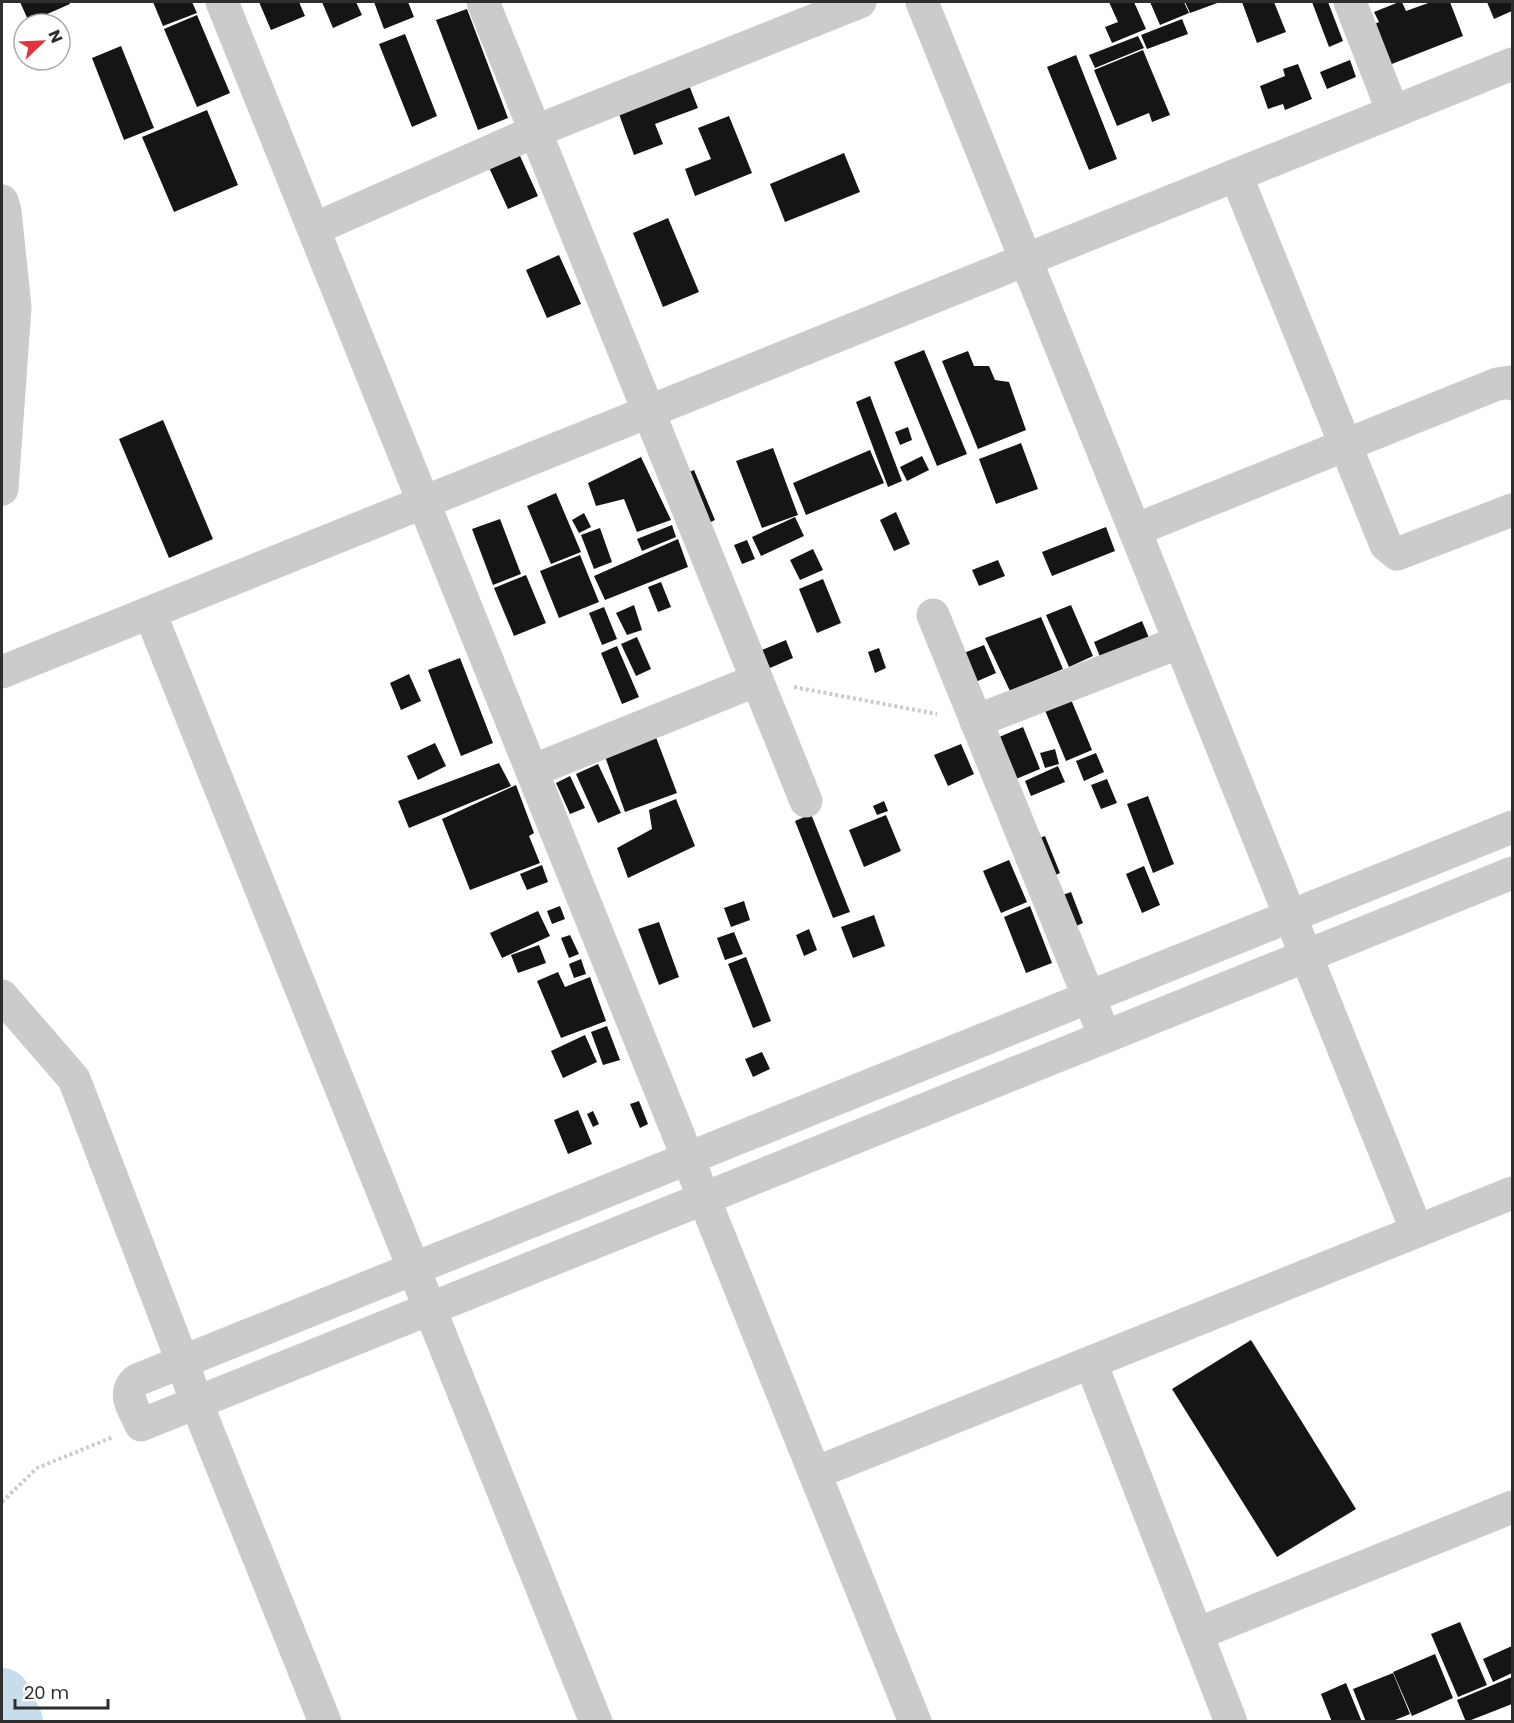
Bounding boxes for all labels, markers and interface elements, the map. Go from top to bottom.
north arrow [12,12,72,72]
text: N [42,26,68,46]
scale bar [15,1672,108,1710]
text: 20 m [24,1680,69,1705]

